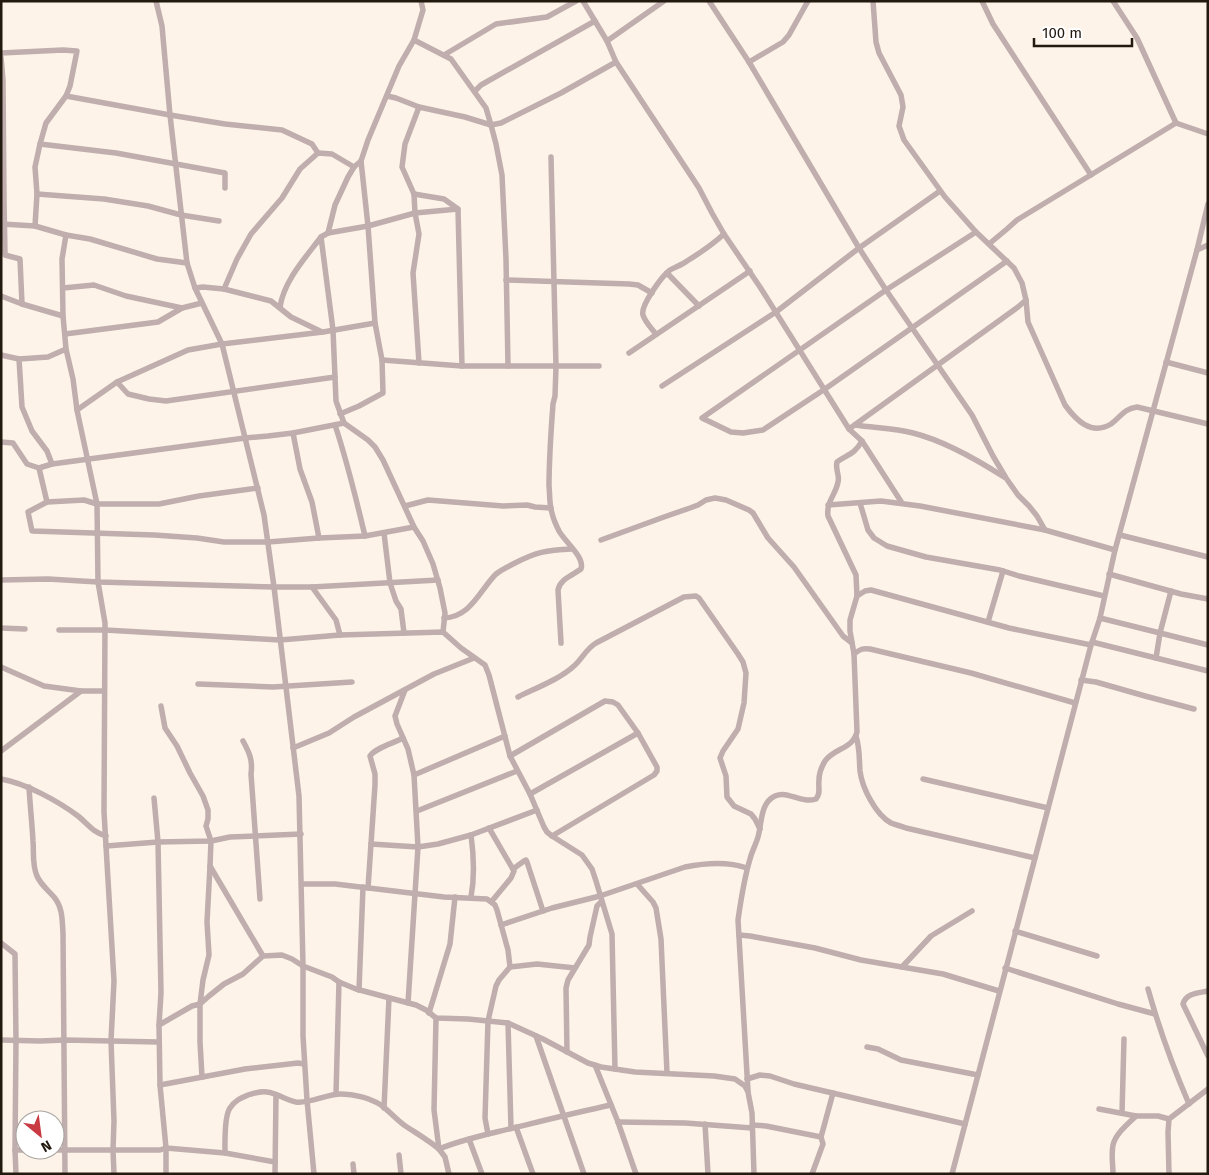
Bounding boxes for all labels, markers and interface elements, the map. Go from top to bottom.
scale bar [1034,15,1132,47]
text: 100 m [1042,24,1082,42]
north arrow [15,1110,65,1160]
text: N [38,1136,54,1156]

